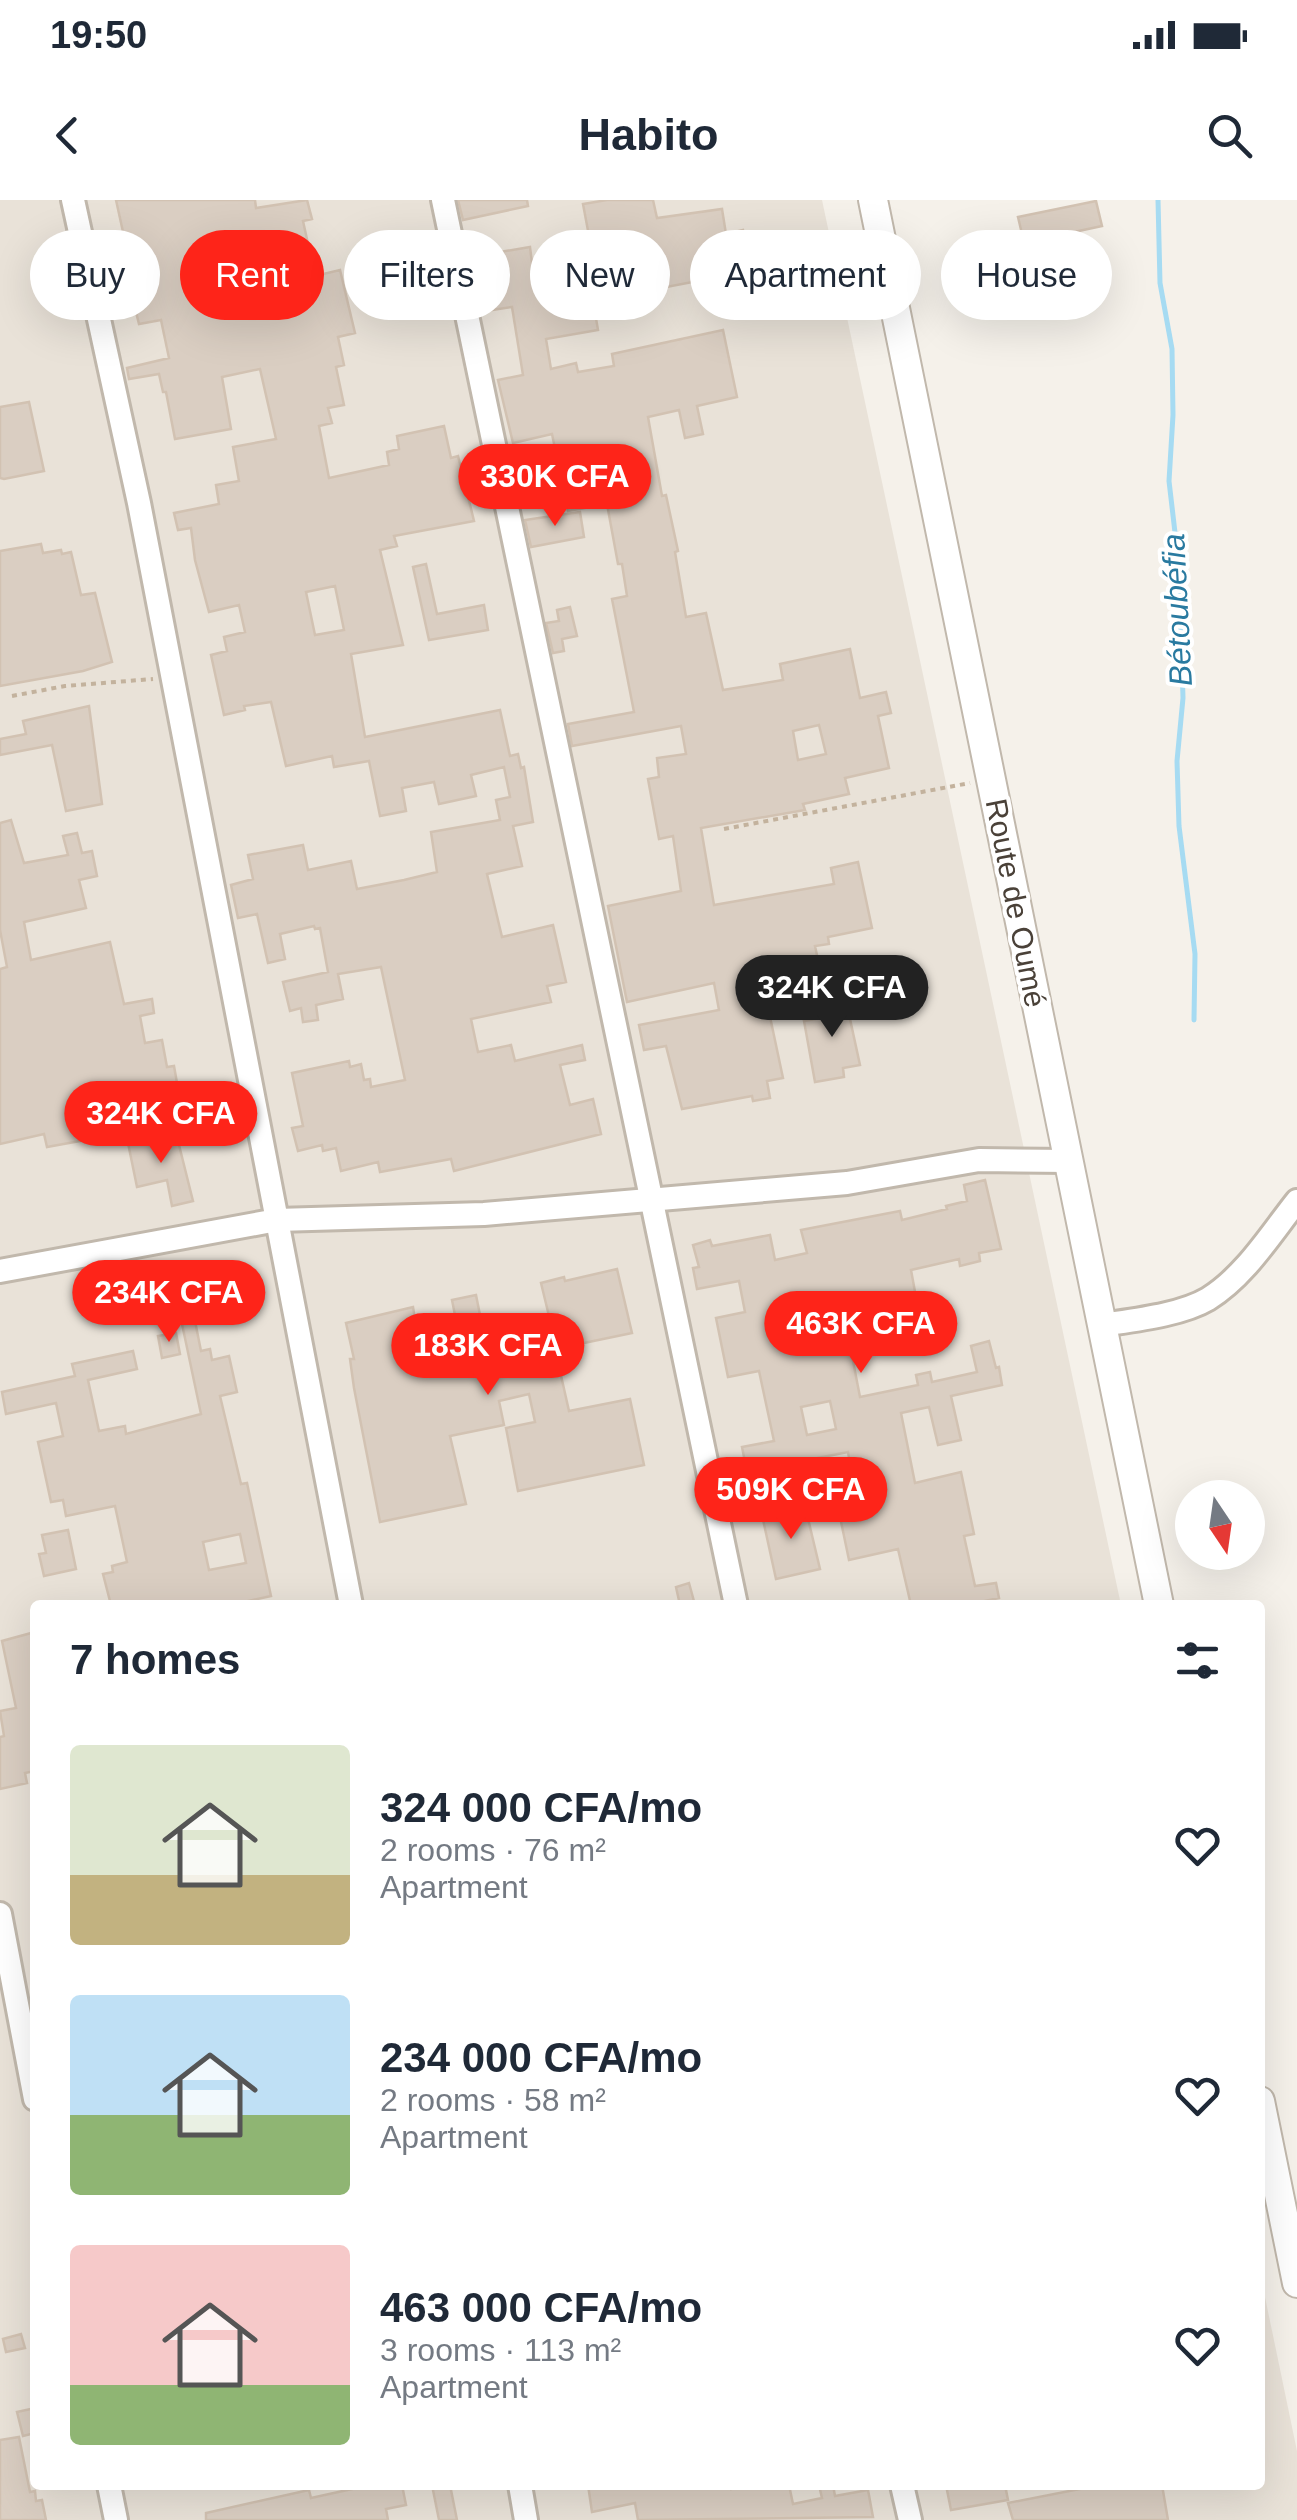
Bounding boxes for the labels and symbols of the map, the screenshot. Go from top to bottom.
pin: 330K CFA [452,444,658,529]
water label: Bétoubéfia [1155,533,1199,687]
street label: Route de Oumé [980,796,1052,1010]
pin: 324K CFA [729,955,935,1040]
pin: 324K CFA [58,1081,264,1166]
pin: 234K CFA [66,1260,272,1345]
pin: 463K CFA [758,1291,964,1376]
pin: 183K CFA [385,1313,591,1398]
pin: 509K CFA [688,1457,894,1542]
north arrow [1175,1480,1265,1570]

